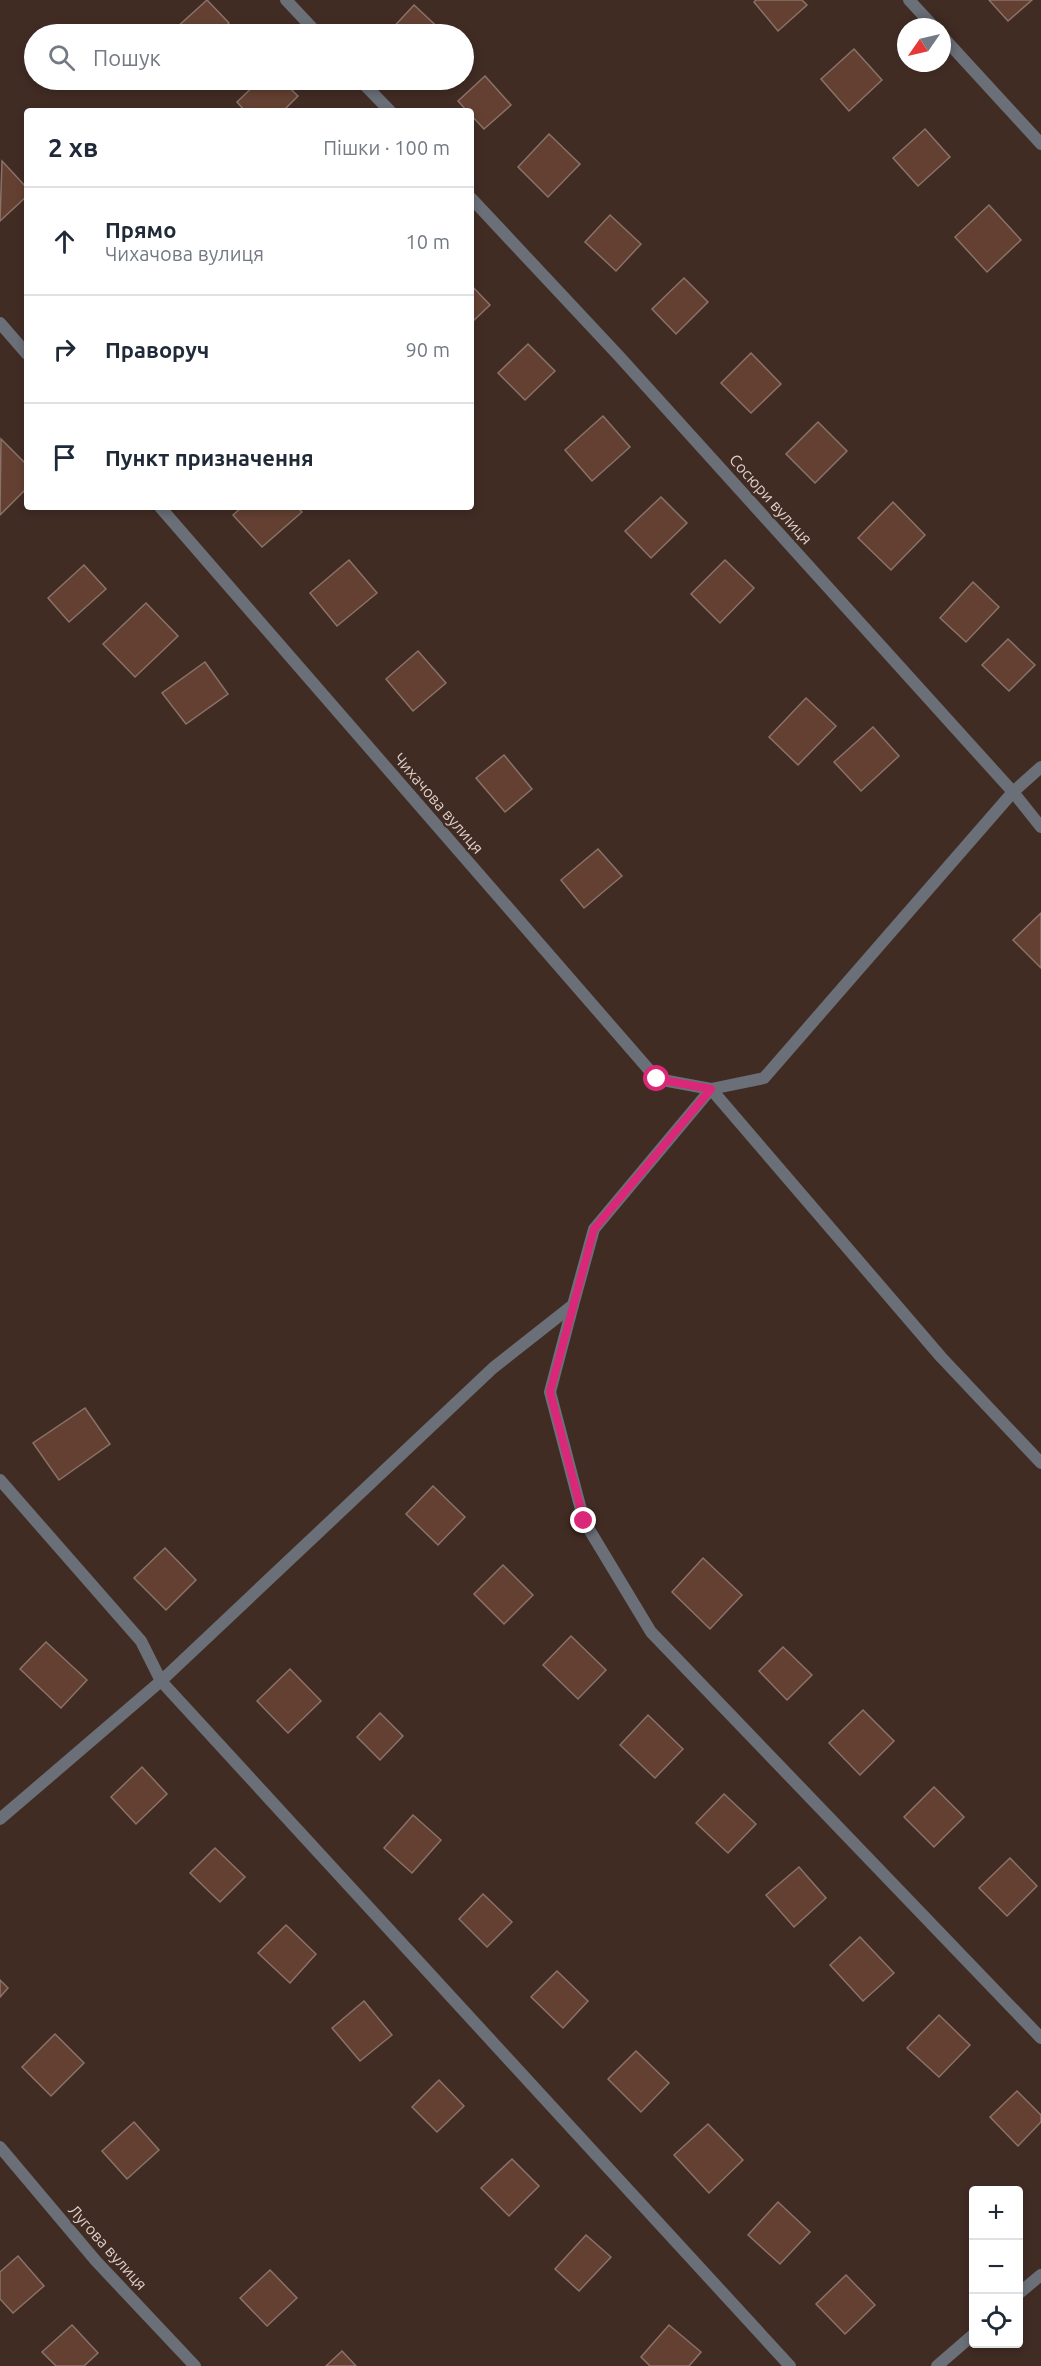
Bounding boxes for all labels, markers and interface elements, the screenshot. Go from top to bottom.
north arrow [897,18,951,72]
search box [24,24,474,90]
icon: search [45,41,78,74]
text: Пошук [93,45,161,70]
text: 2 хв [48,133,98,162]
text: Пішки · 100 m [323,136,450,159]
text: Прямо [105,217,176,242]
icon: ahead [48,225,81,258]
text: 10 m [406,230,450,253]
text: Чихачова вулиця [105,242,264,265]
icon: right [48,333,81,366]
text: Праворуч [105,337,209,362]
text: 90 m [406,338,450,361]
icon: arrive [48,441,81,474]
text: Пункт призначення [105,445,314,470]
street label: Сосюри вулиця [726,450,816,548]
street label: Чихачова вулиця [391,749,487,857]
route start [643,1065,669,1091]
route end [570,1507,596,1533]
map controls [969,2186,1023,2348]
button: + [969,2186,1023,2240]
street label: Лугова вулиця [65,2201,151,2293]
button: − [969,2240,1023,2294]
button: locate [969,2294,1023,2348]

